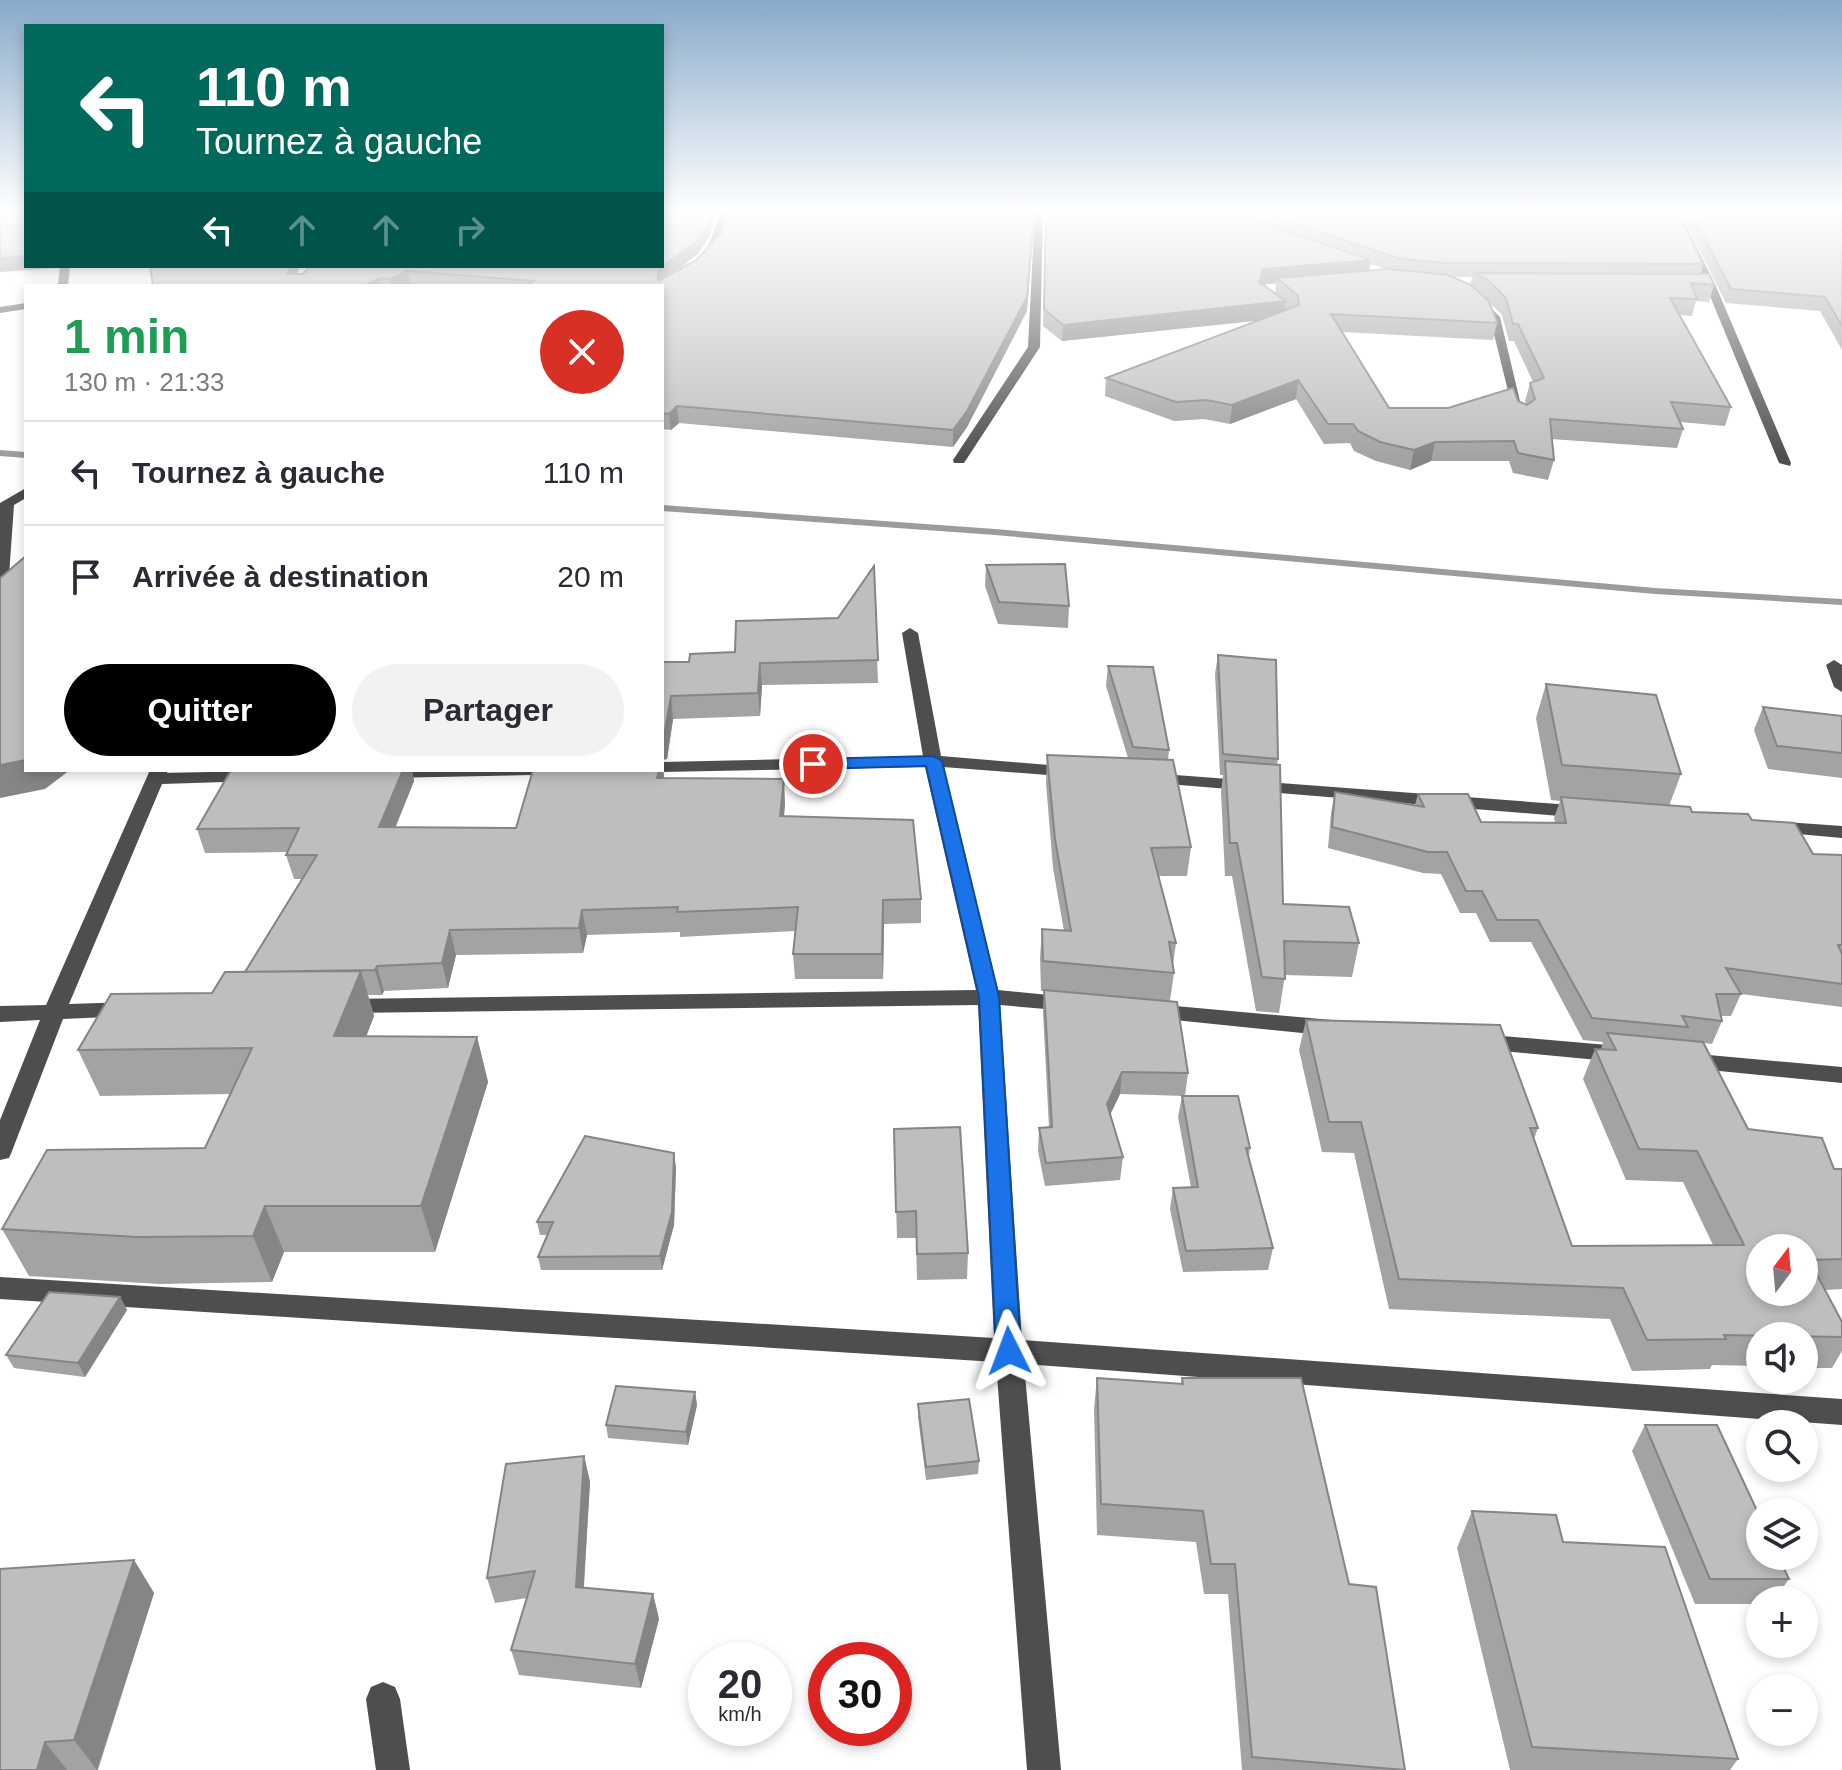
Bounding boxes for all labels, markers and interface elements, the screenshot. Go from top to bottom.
text: 110 m [196,55,352,118]
icon: left [64,56,168,160]
text: Tournez à gauche [196,121,482,162]
icon: left [196,208,240,252]
icon: ahead [280,208,324,252]
icon: ahead [364,208,408,252]
icon: right [448,208,492,252]
text: 1 min [64,310,189,363]
button: close [540,310,624,394]
text: 130 m · 21:33 [64,367,224,397]
icon: left [64,451,108,495]
text: Tournez à gauche [132,456,385,489]
text: 110 m [543,456,624,489]
icon: arrive [64,555,108,599]
text: Arrivée à destination [132,560,429,593]
text: 20 m [557,560,624,593]
button: Quitter [64,664,336,756]
button: Partager [352,664,624,756]
pin [779,730,847,798]
icon: arrive [791,742,835,786]
north arrow [1746,1234,1818,1306]
map controls [1746,1234,1818,1746]
position arrow [967,1309,1051,1393]
button: sound [1746,1322,1818,1394]
button: search [1746,1410,1818,1482]
button: layers [1746,1498,1818,1570]
button: + [1746,1586,1818,1658]
speed limit sign: 30 [808,1642,912,1746]
text: 20 [718,1662,762,1706]
button: − [1746,1674,1818,1746]
text: km/h [718,1703,762,1725]

